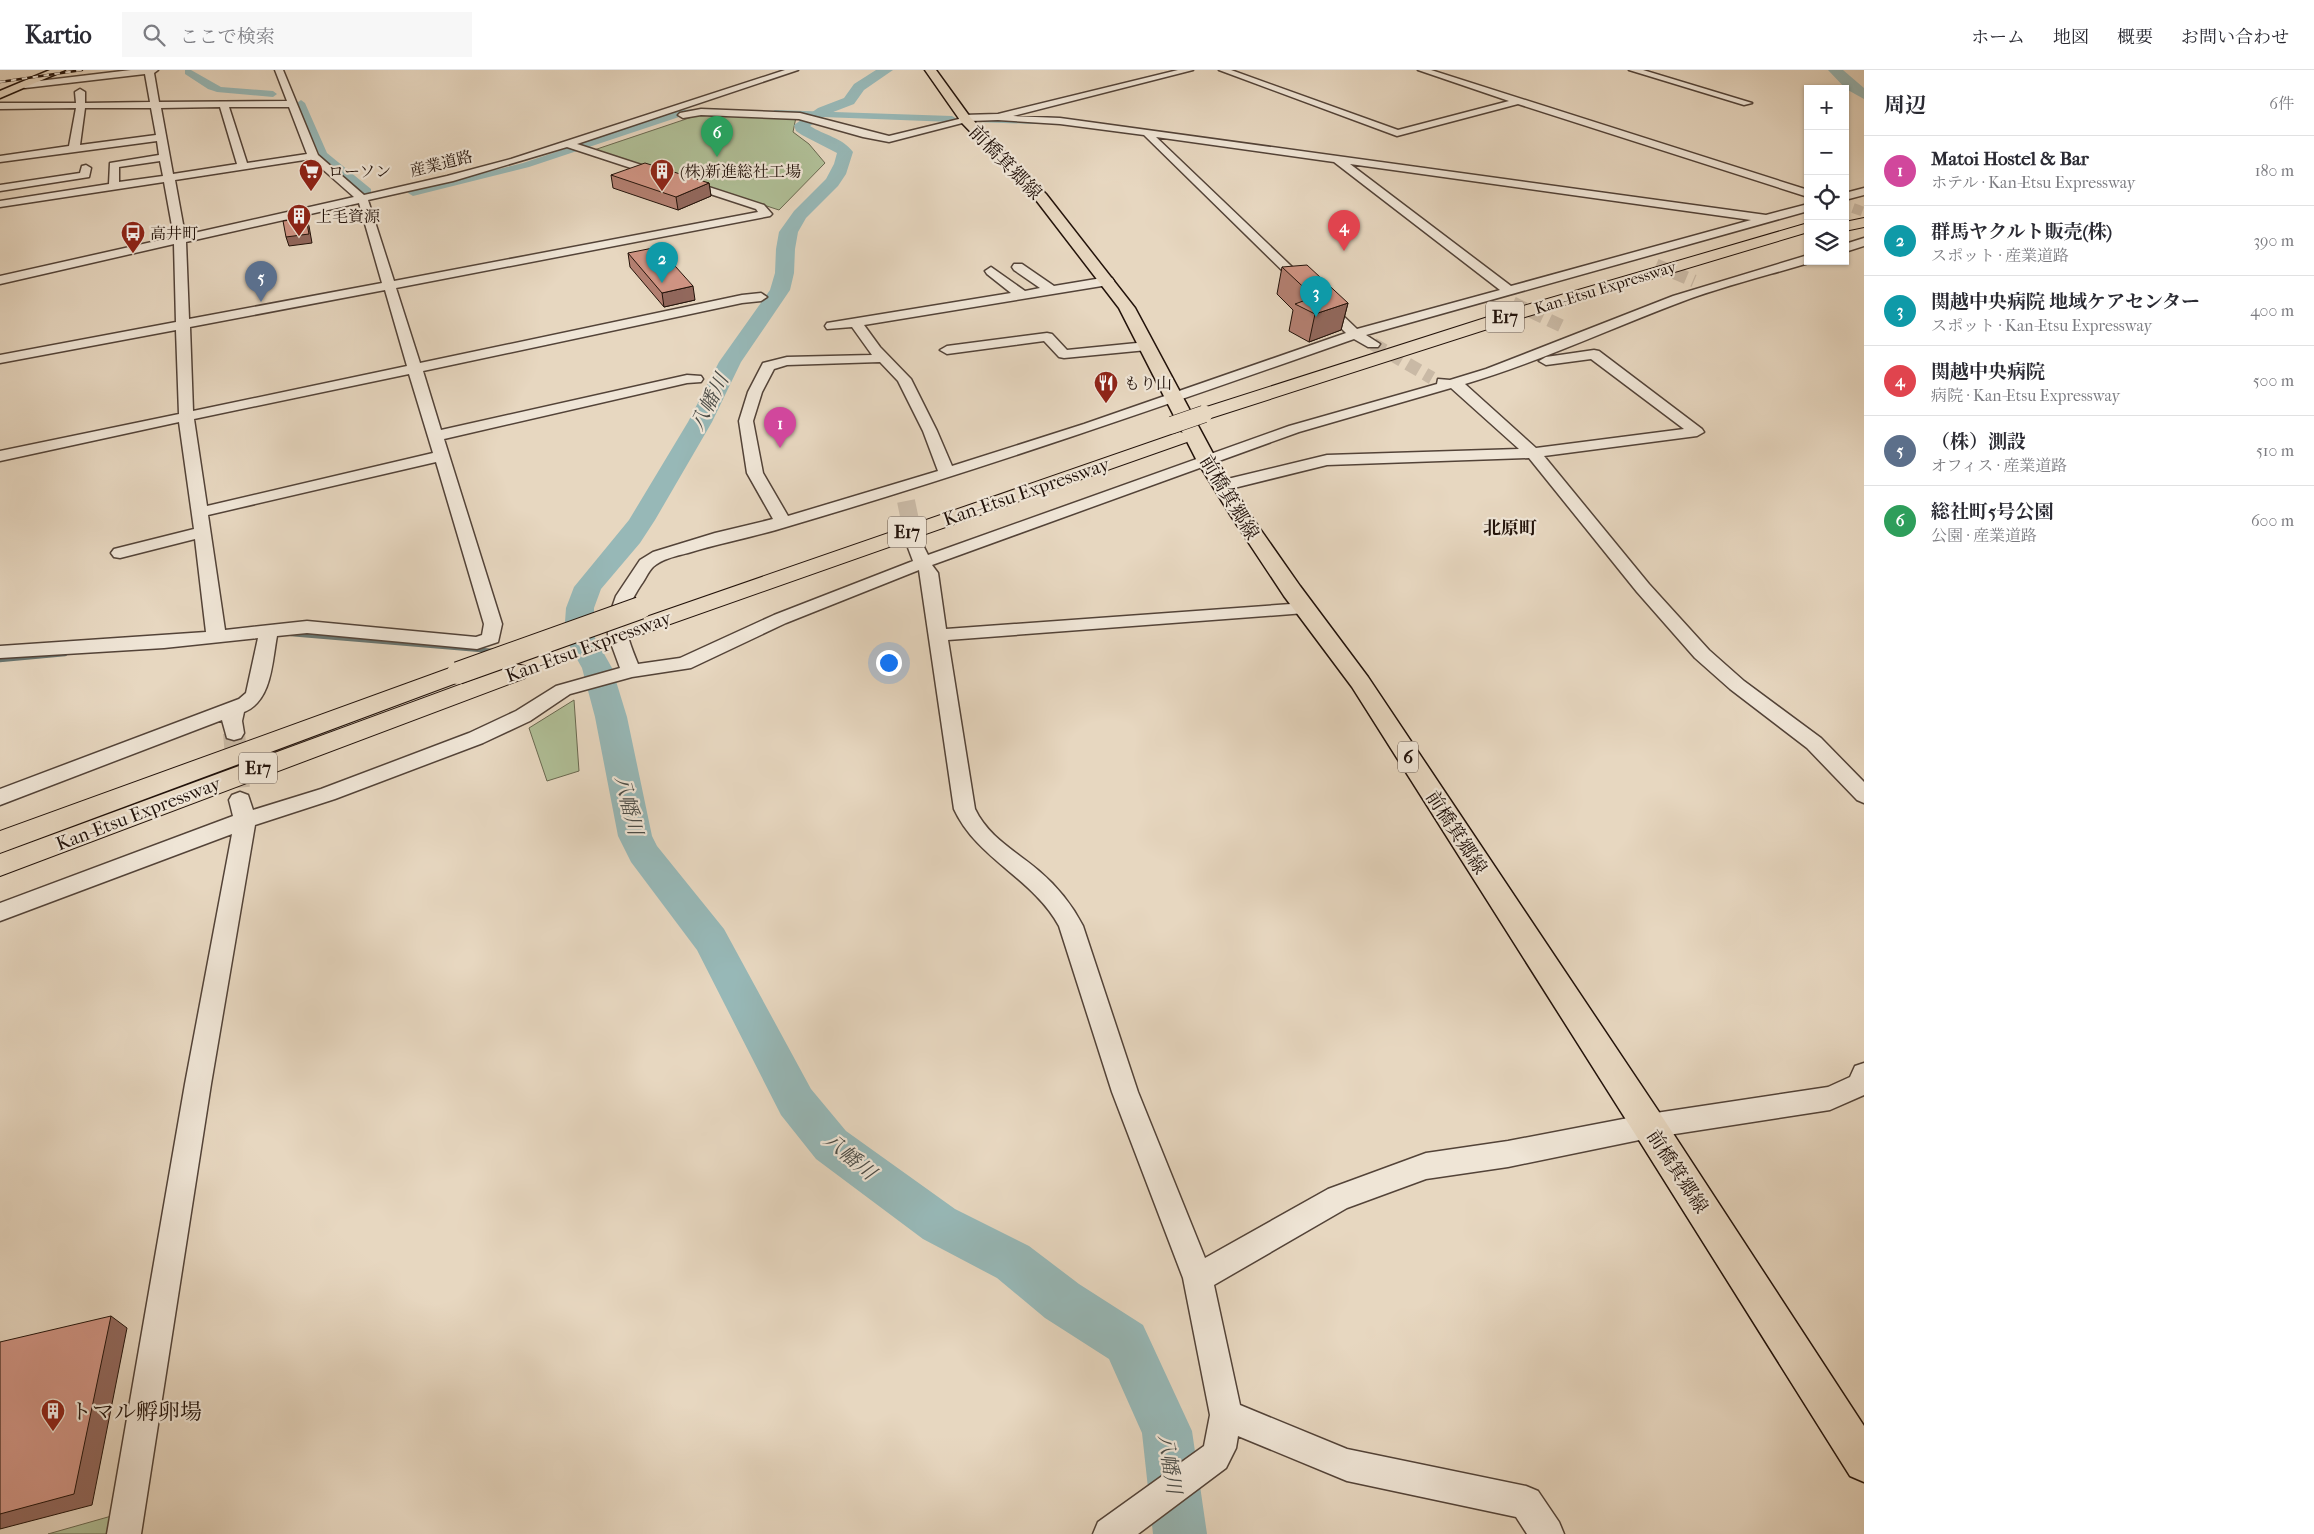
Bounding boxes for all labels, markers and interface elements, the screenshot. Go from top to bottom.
search box [122,12,472,57]
text: Kartio [25,21,92,49]
icon: search [140,21,168,49]
text: ここで検索 [180,26,275,48]
text: ホーム [1971,27,2025,48]
text: 地図 [2053,27,2089,48]
text: 概要 [2117,27,2153,48]
text: お問い合わせ [2181,27,2289,48]
map controls [1804,85,1849,265]
button: + [1804,85,1849,130]
text: 周辺 [1884,93,1926,117]
text: 6件 [2269,94,2294,113]
pin: 6 [701,116,733,157]
street label: 前橋箕郷線 [964,121,1046,205]
button: − [1804,130,1849,175]
street label: 産業道路 [408,147,474,180]
text: Matoi Hostel & Bar [1931,148,2089,170]
supermarket icon: ローソン [298,158,324,192]
building icon: (株)新進総社工場 [649,158,675,192]
text: 1 [1897,161,1903,180]
text: 180 m [2255,161,2294,180]
place label: ローソン [328,162,391,181]
place label: (株)新進総社工場 [680,162,801,181]
text: ホテル · Kan-Etsu Expressway [1931,173,2135,192]
button: locate [1804,175,1849,220]
building icon: 上毛資源 [286,203,312,237]
place label: 上毛資源 [316,207,380,226]
pin: 4 [1328,210,1360,251]
bus stop icon: 高井町 [120,220,146,254]
button: layers [1804,220,1849,265]
text: 群馬ヤクルト販売(株) [1931,221,2112,243]
place label: 高井町 [150,224,198,243]
text: 2 [1896,231,1904,250]
text: 390 m [2253,231,2294,250]
pin: 2 [646,242,678,283]
text: スポット · 産業道路 [1931,246,2069,265]
street label: Kan-Etsu Expressway [1532,257,1679,318]
pin: 5 [245,261,277,302]
pin: 3 [1300,276,1332,317]
text: 関越中央病院 地域ケアセンター [1931,291,2200,313]
text: 3 [1897,301,1903,320]
text: 400 m [2250,301,2294,320]
road number: E17 [1486,302,1524,332]
text: スポット · Kan-Etsu Expressway [1931,316,2152,335]
text: 関越中央病院 [1931,361,2045,383]
water label: 八幡川 [686,368,734,434]
restaurant icon: もり山 [1093,370,1119,404]
text: 4 [1895,371,1905,390]
text: 500 m [2253,371,2294,390]
place label: もり山 [1124,374,1172,393]
text: 病院 · Kan-Etsu Expressway [1931,386,2120,405]
pin: 1 [764,407,796,448]
text: （株）測設 [1931,431,2026,453]
text: 5 [1897,441,1903,460]
text: 510 m [2256,441,2294,460]
street label: 前橋箕郷線 [1195,451,1263,544]
street label: Kan-Etsu Expressway [940,453,1113,531]
text: オフィス · 産業道路 [1931,456,2067,475]
text: 総社町5号公園 [1931,501,2053,523]
text: 6 [1896,511,1904,530]
text: 600 m [2251,511,2294,530]
road number: E17 [888,517,926,548]
district label: 北原町 [1483,518,1537,539]
text: 公園 · 産業道路 [1931,526,2037,545]
street label: Kan-Etsu Expressway [503,606,675,687]
your location [876,650,902,676]
road number: 6 [1398,742,1418,772]
road number: E17 [239,752,277,784]
street label: Kan-Etsu Expressway [53,772,225,855]
water label: 八幡川 [610,773,647,839]
street label: 前橋箕郷線 [1421,787,1491,878]
street label: 前橋箕郷線 [1642,1126,1712,1217]
water label: 八幡川 [819,1128,882,1186]
building icon: トマル孵卵場 [40,1398,66,1432]
place label: トマル孵卵場 [70,1399,202,1425]
water label: 八幡川 [1153,1433,1186,1497]

